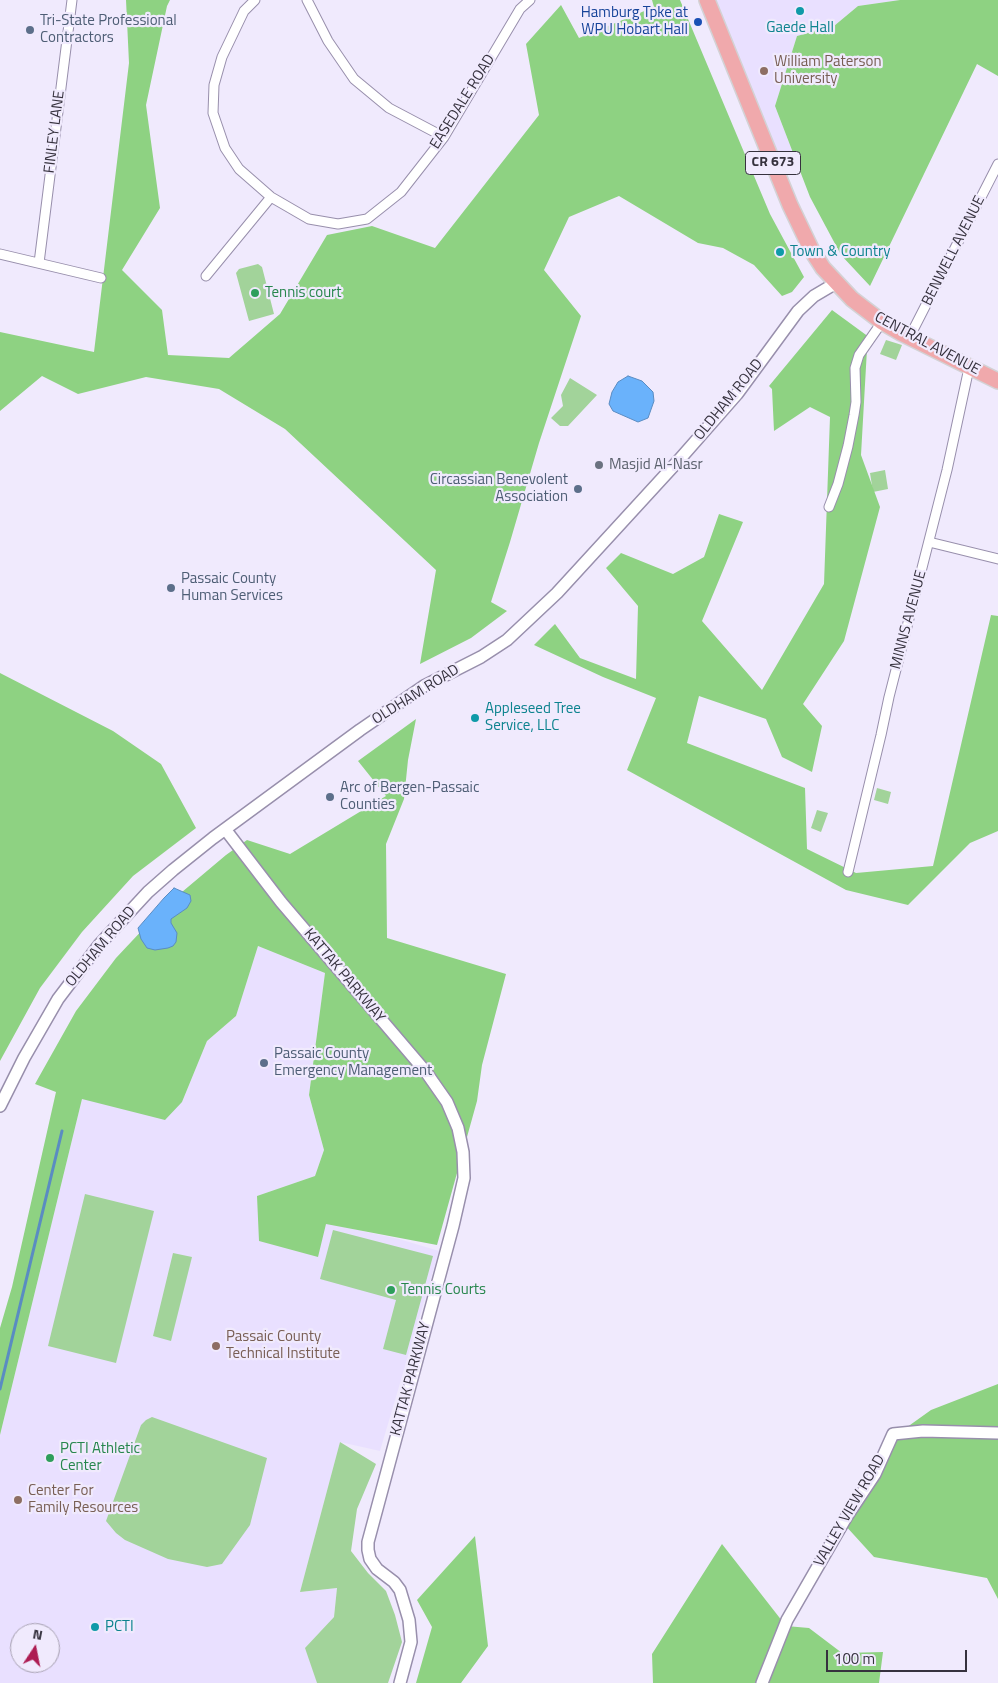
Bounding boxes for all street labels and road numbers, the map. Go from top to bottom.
street label: EASEDALE ROAD [427,51,499,153]
street label: FINLEY LANE [41,90,69,174]
road number: CR 673 [746,152,800,174]
street label: BENWELL AVENUE [919,193,989,309]
street label: CENTRAL AVENUE [871,309,983,379]
street label: OLDHAM ROAD [691,356,767,444]
street label: MINNS AVENUE [887,569,931,671]
street label: OLDHAM ROAD [369,661,463,729]
street label: OLDHAM ROAD [62,903,140,991]
street label: KATTAK PARKWAY [299,925,389,1027]
street label: KATTAK PARKWAY [387,1320,435,1438]
street label: VALLEY VIEW ROAD [811,1452,889,1570]

